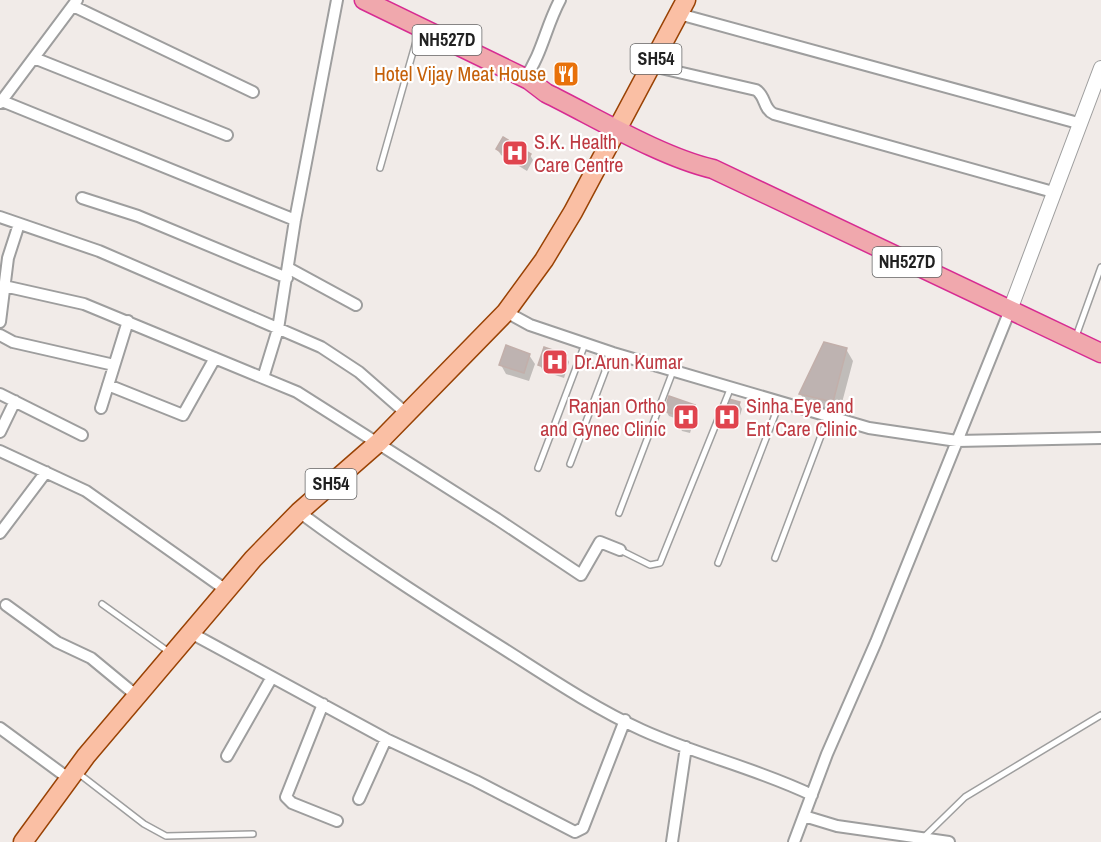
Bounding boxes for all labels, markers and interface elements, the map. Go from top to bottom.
road number: NH527D [412,25,482,55]
road number: SH54 [630,44,682,74]
restaurant icon: Hotel Vijay Meat House [551,59,581,89]
place label: Hotel Vijay Meat House [374,60,546,87]
place label: S.K. Health Care Centre [534,128,623,178]
hospital icon: S.K. Health Care Centre [500,138,530,168]
road number: NH527D [872,247,942,277]
hospital icon: Dr.Arun Kumar [540,347,570,377]
place label: Dr.Arun Kumar [574,348,683,375]
place label: Ranjan Ortho and Gynec Clinic [540,392,666,442]
place label: Sinha Eye and Ent Care Clinic [746,392,857,442]
hospital icon: Ranjan Ortho and Gynec Clinic [671,402,701,432]
hospital icon: Sinha Eye and Ent Care Clinic [712,402,742,432]
road number: SH54 [306,469,356,499]

